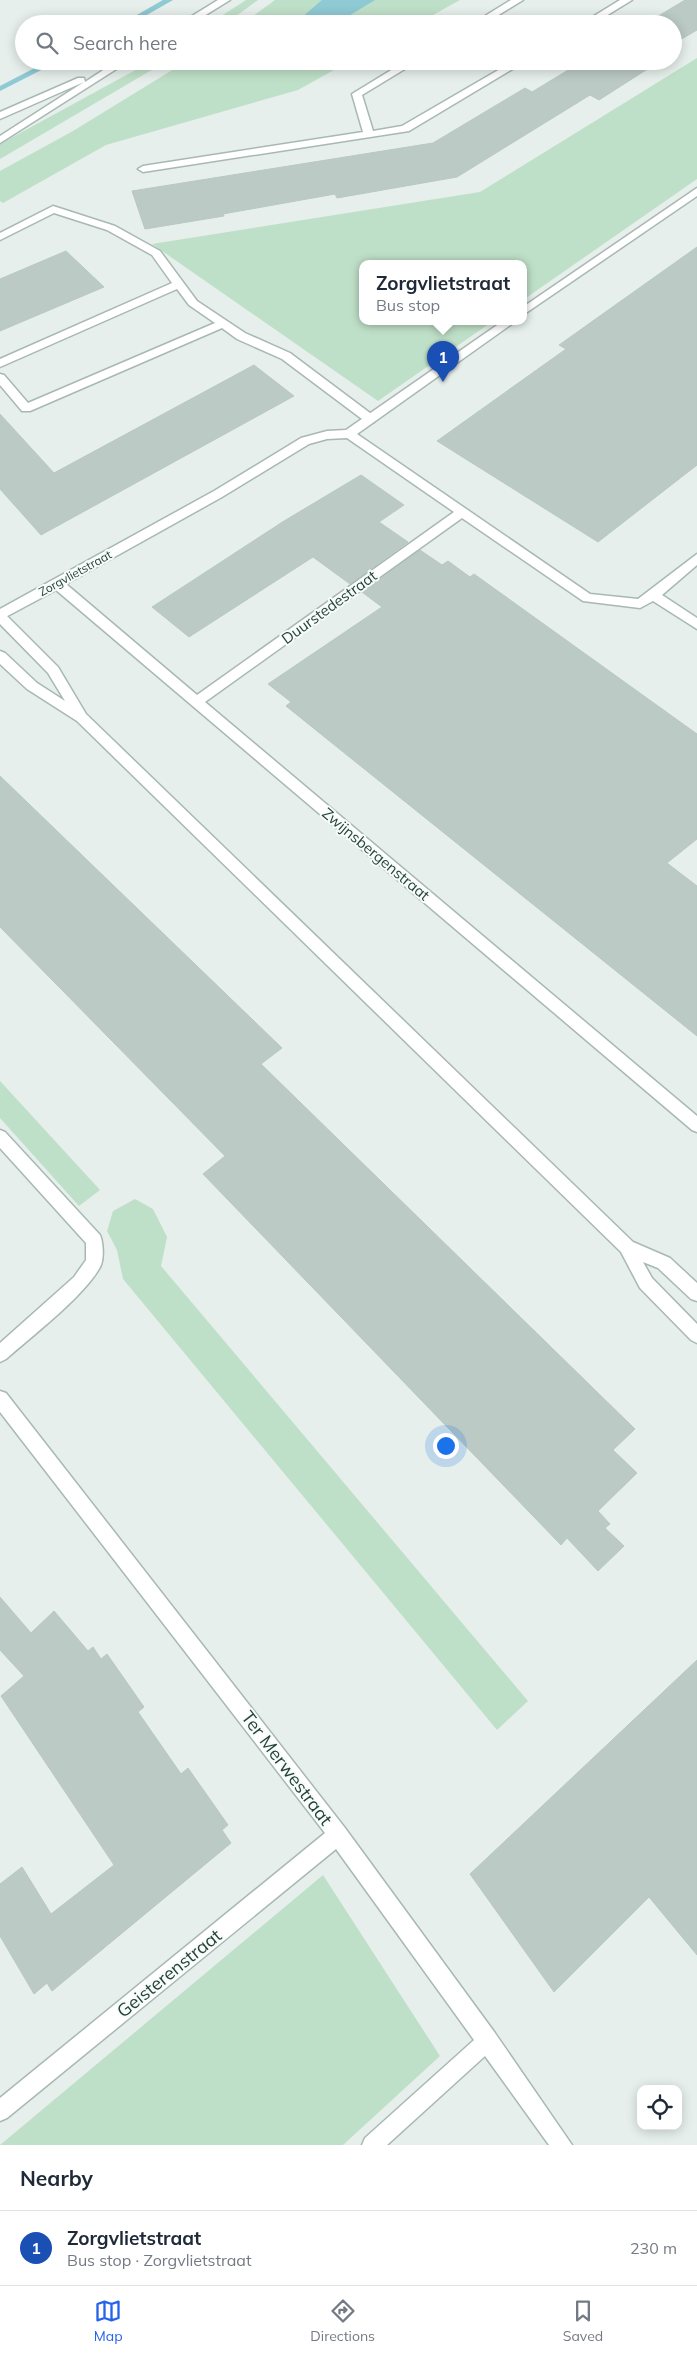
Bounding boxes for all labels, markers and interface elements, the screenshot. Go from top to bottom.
search box [15,15,682,70]
icon: search [33,29,61,57]
text: Search here [73,31,177,55]
popup [359,260,527,325]
text: Zorgvlietstraat [376,271,510,295]
text: Bus stop [376,295,440,315]
pin: 1 [427,341,459,382]
street label: Zorgvlietstraat [36,547,114,599]
street label: Duurstedestraat [278,566,380,648]
street label: Zwijnsbergenstraat [318,803,434,905]
your location [433,1433,459,1459]
street label: Ter Merwestraat [236,1706,338,1830]
street label: Geisterenstraat [112,1924,226,2022]
map controls [637,2085,682,2130]
button: locate [637,2085,682,2130]
text: Nearby [20,2165,93,2191]
text: Zorgvlietstraat [67,2226,201,2250]
text: 1 [31,2238,41,2258]
text: 230 m [630,2238,677,2258]
text: Bus stop · Zorgvlietstraat [67,2250,252,2270]
tab: Map [94,2297,123,2345]
tab: Directions [310,2297,375,2345]
tab: Saved [563,2297,603,2345]

